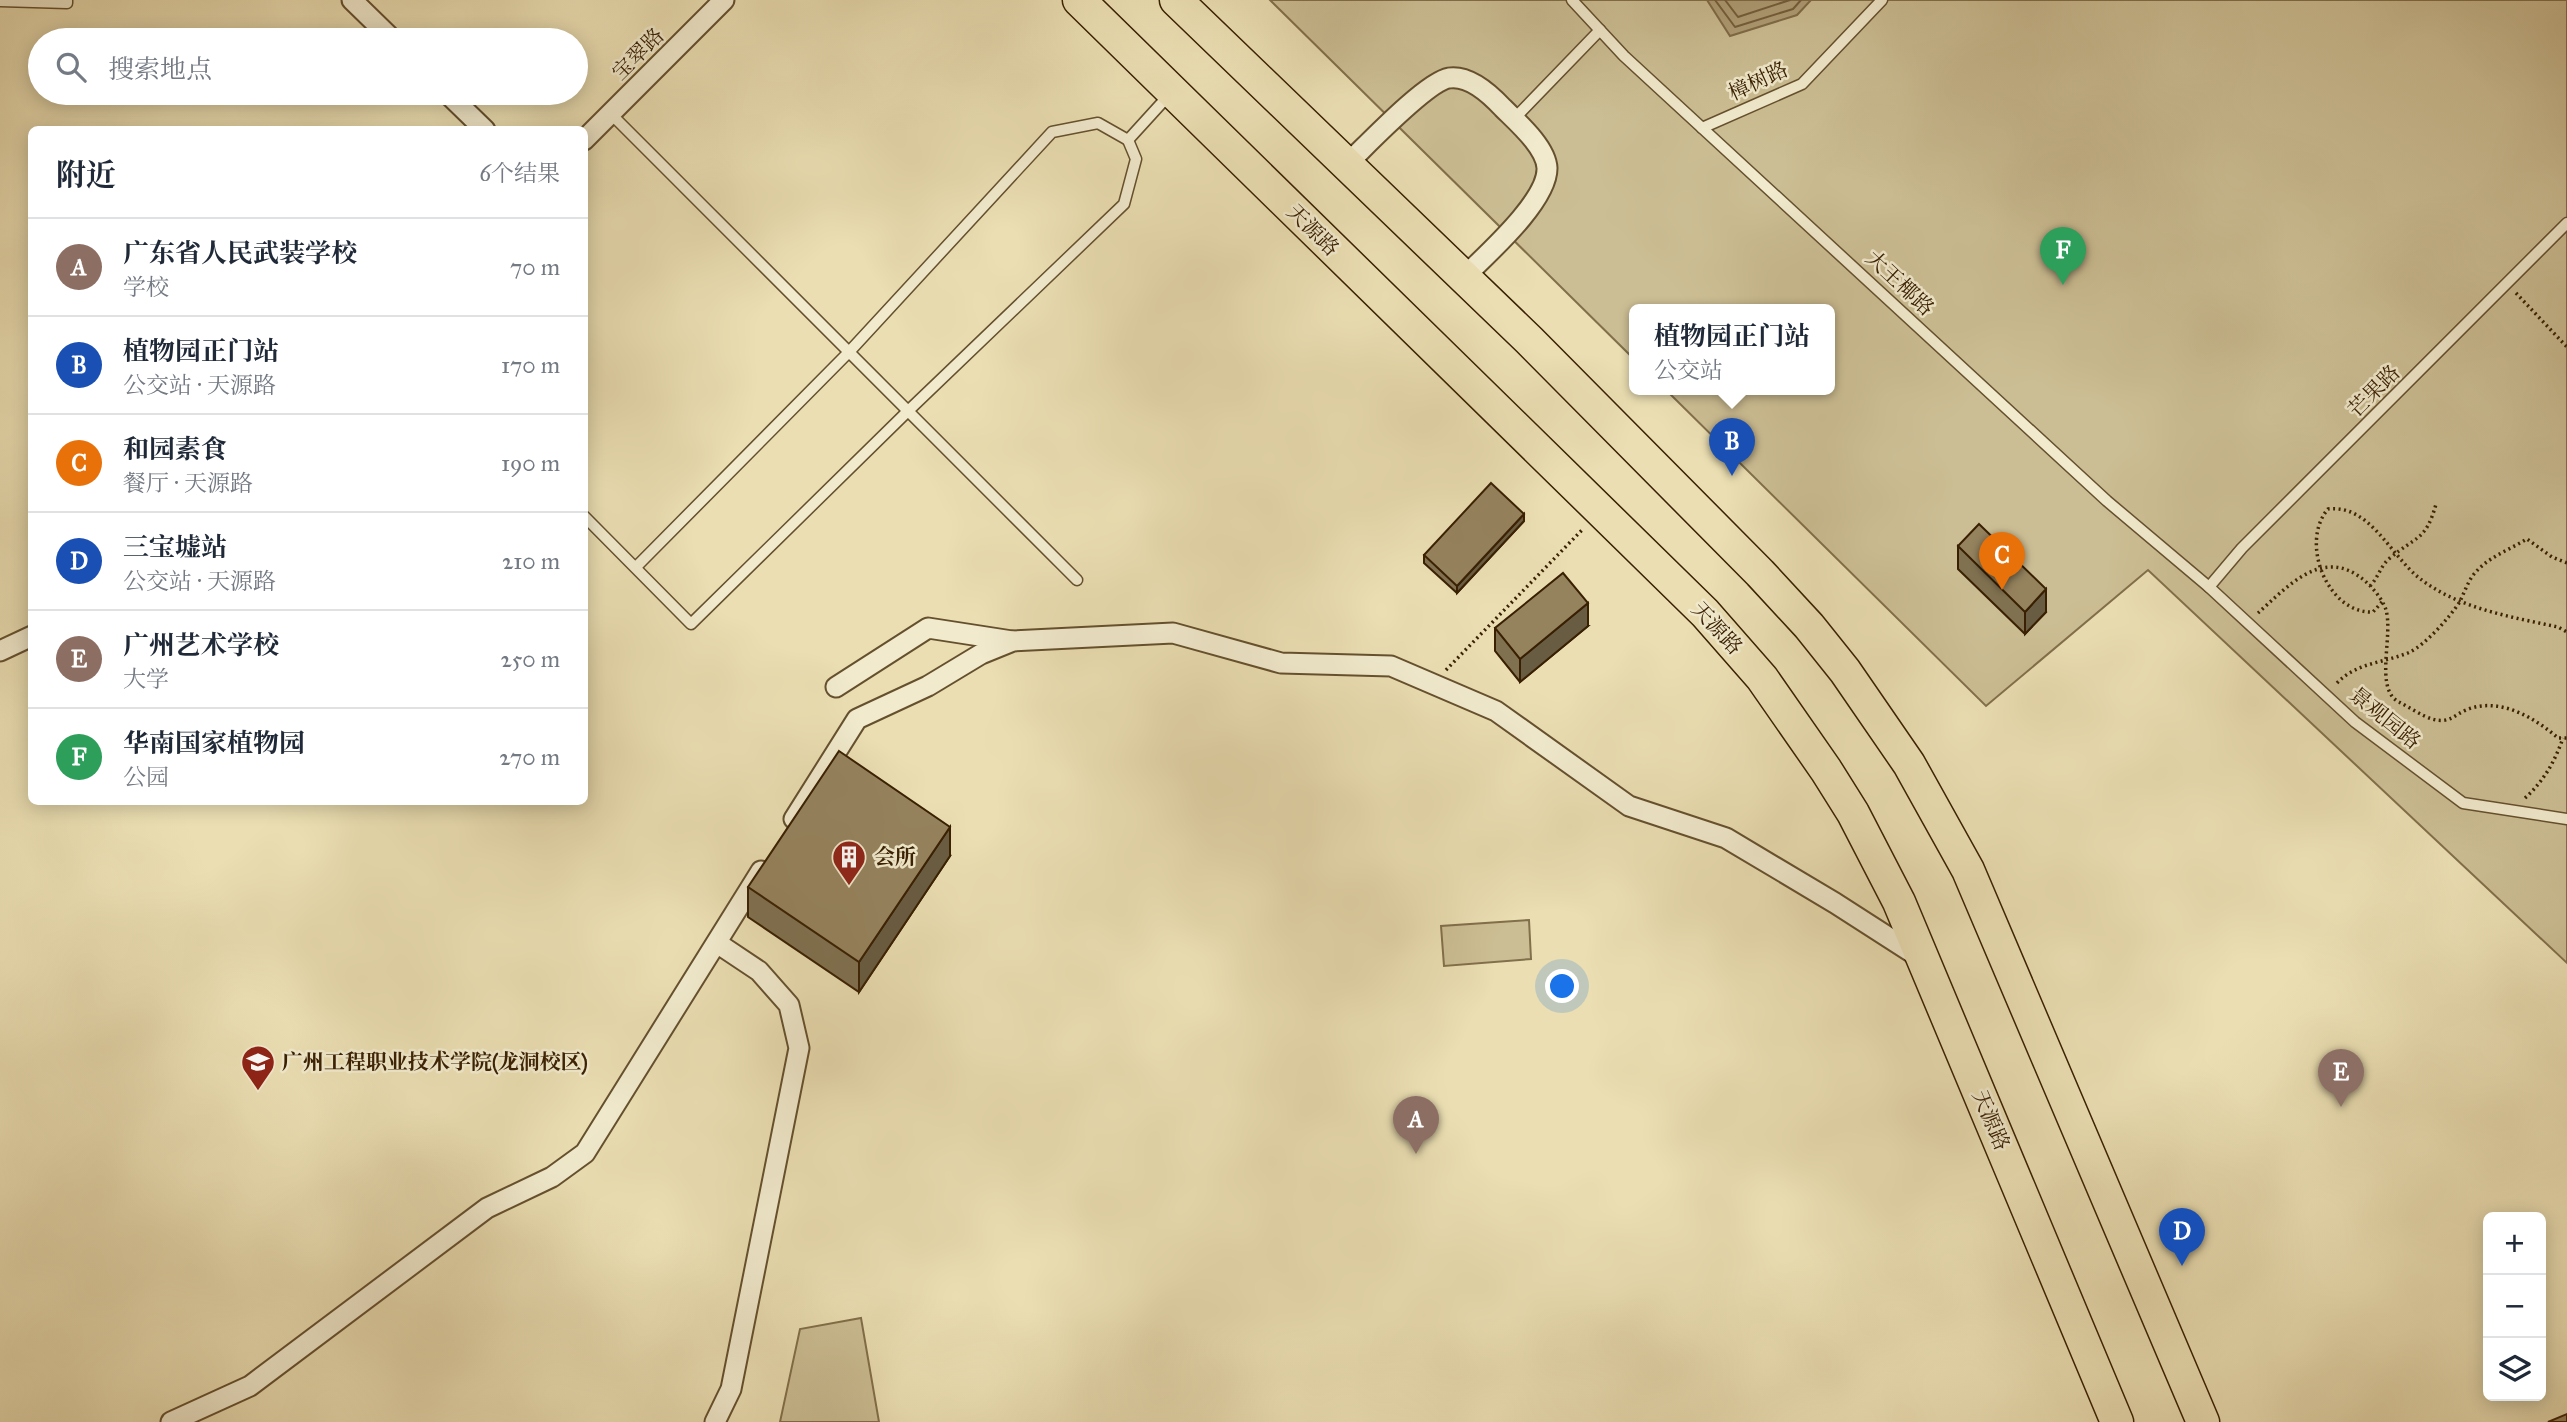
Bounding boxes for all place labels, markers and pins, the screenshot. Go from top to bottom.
pin: F [2040,227,2086,285]
pin: B [1709,418,1755,476]
pin: C [1979,532,2025,590]
building icon: 会所 [830,838,868,887]
place label: 会所 [874,844,916,870]
school or university icon: 广州工程职业技术学院(龙洞校区) [239,1043,277,1092]
place label: 广州工程职业技术学院(龙洞校区) [282,1049,588,1075]
pin: E [2318,1049,2364,1107]
pin: A [1393,1096,1439,1154]
pin: D [2159,1208,2205,1266]

